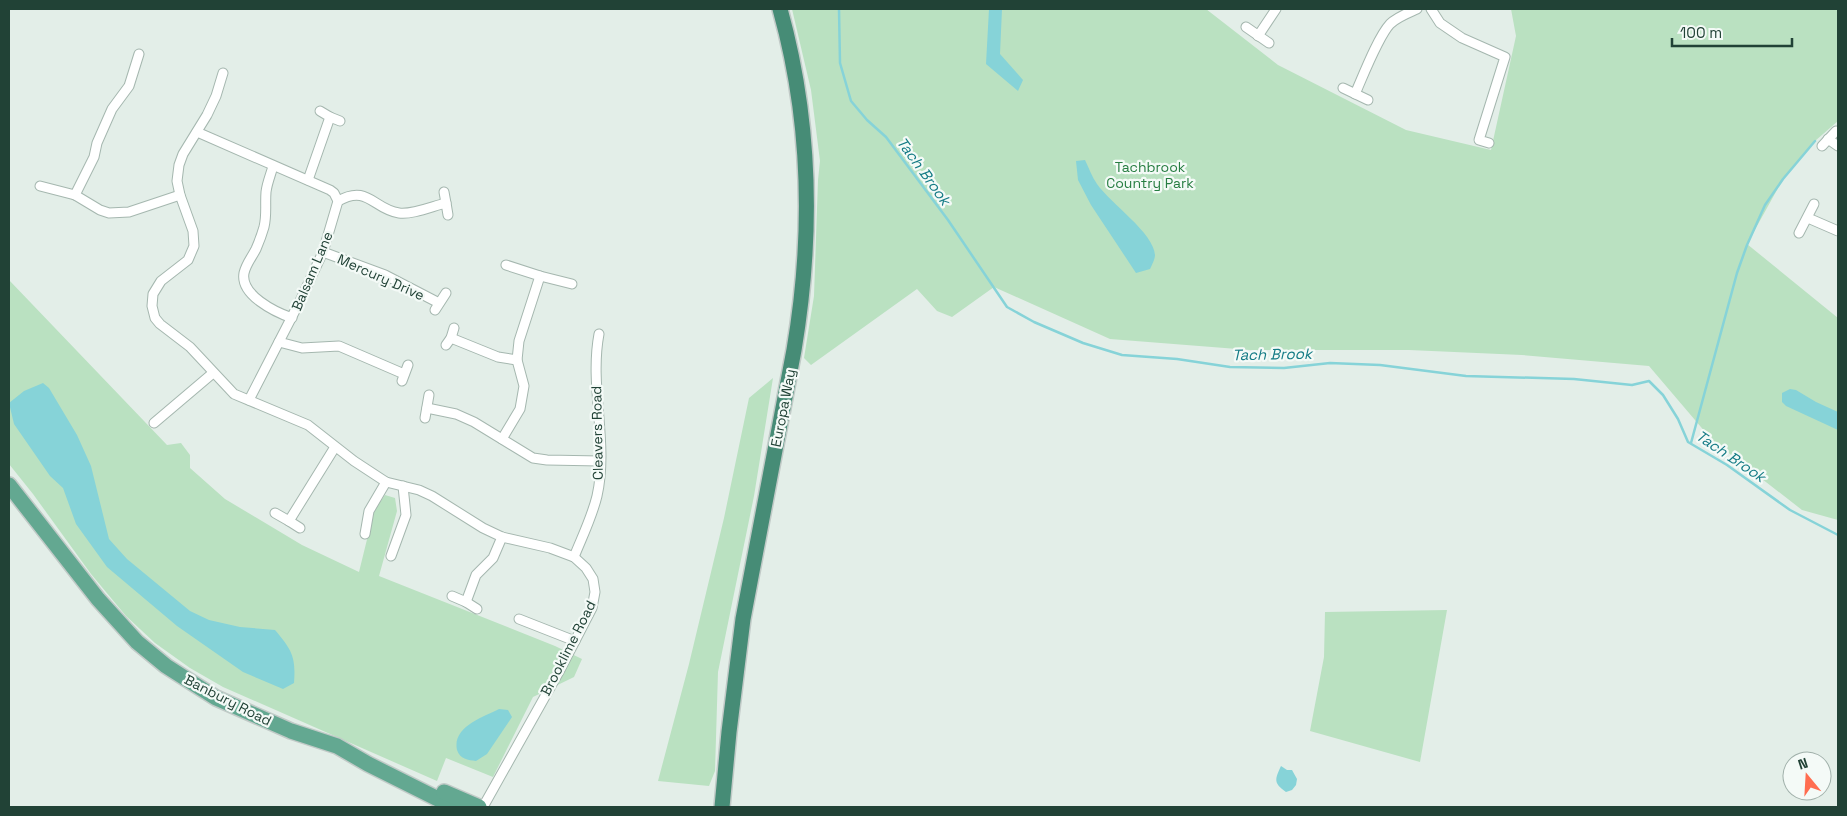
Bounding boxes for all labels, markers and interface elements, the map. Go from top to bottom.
scale bar [1672,15,1792,47]
text: 100 m [1680,23,1722,42]
water label: Tach Brook [893,133,956,210]
park label: Tachbrook Country Park [1106,158,1194,192]
street label: Balsam Lane [287,229,337,313]
street label: Mercury Drive [335,250,427,304]
water label: Tach Brook [1232,344,1314,364]
street label: Europa Way [767,367,799,449]
street label: Cleavers Road [587,386,607,480]
water label: Tach Brook [1693,426,1771,487]
street label: Brooklime Road [536,597,600,699]
street label: Banbury Road [181,670,275,730]
north arrow [1782,751,1832,801]
text: N [1796,754,1810,774]

